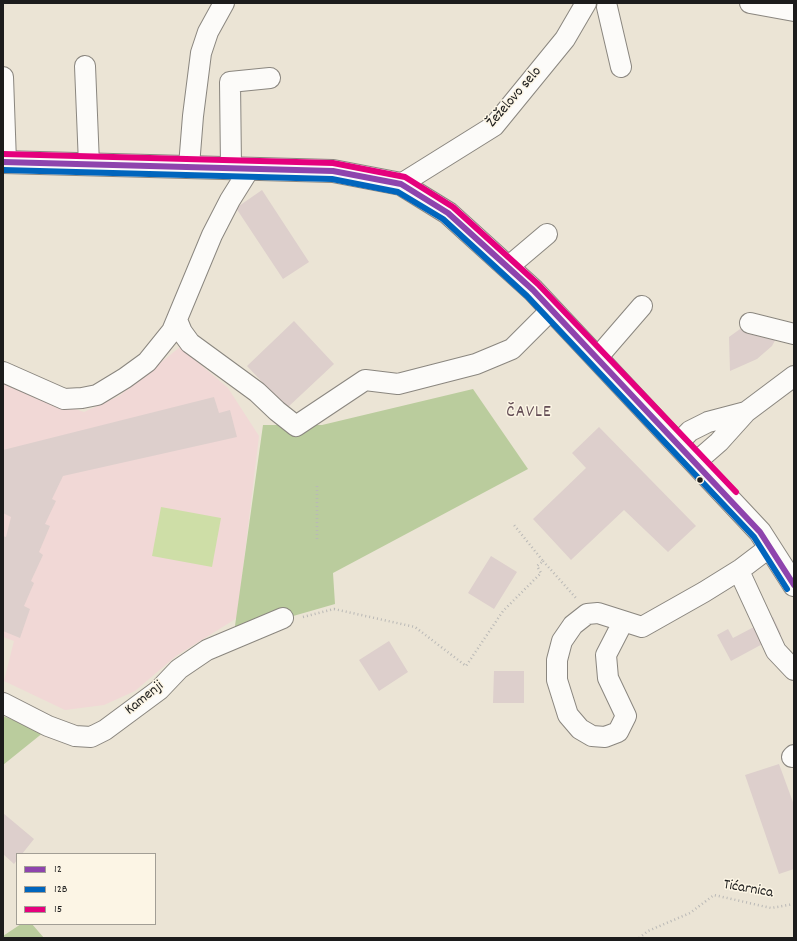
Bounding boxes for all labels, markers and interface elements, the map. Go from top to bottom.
street label: Žeželovo selo [484,64,546,132]
district label: ČAVLE [506,404,552,424]
unlabelled marker [695,475,705,485]
street label: Kamenji [122,678,168,720]
legend [16,853,156,925]
text: 12 [54,861,62,878]
street label: Tićarnica [722,877,774,903]
text: 12B [54,881,68,898]
text: 15 [54,901,62,918]

